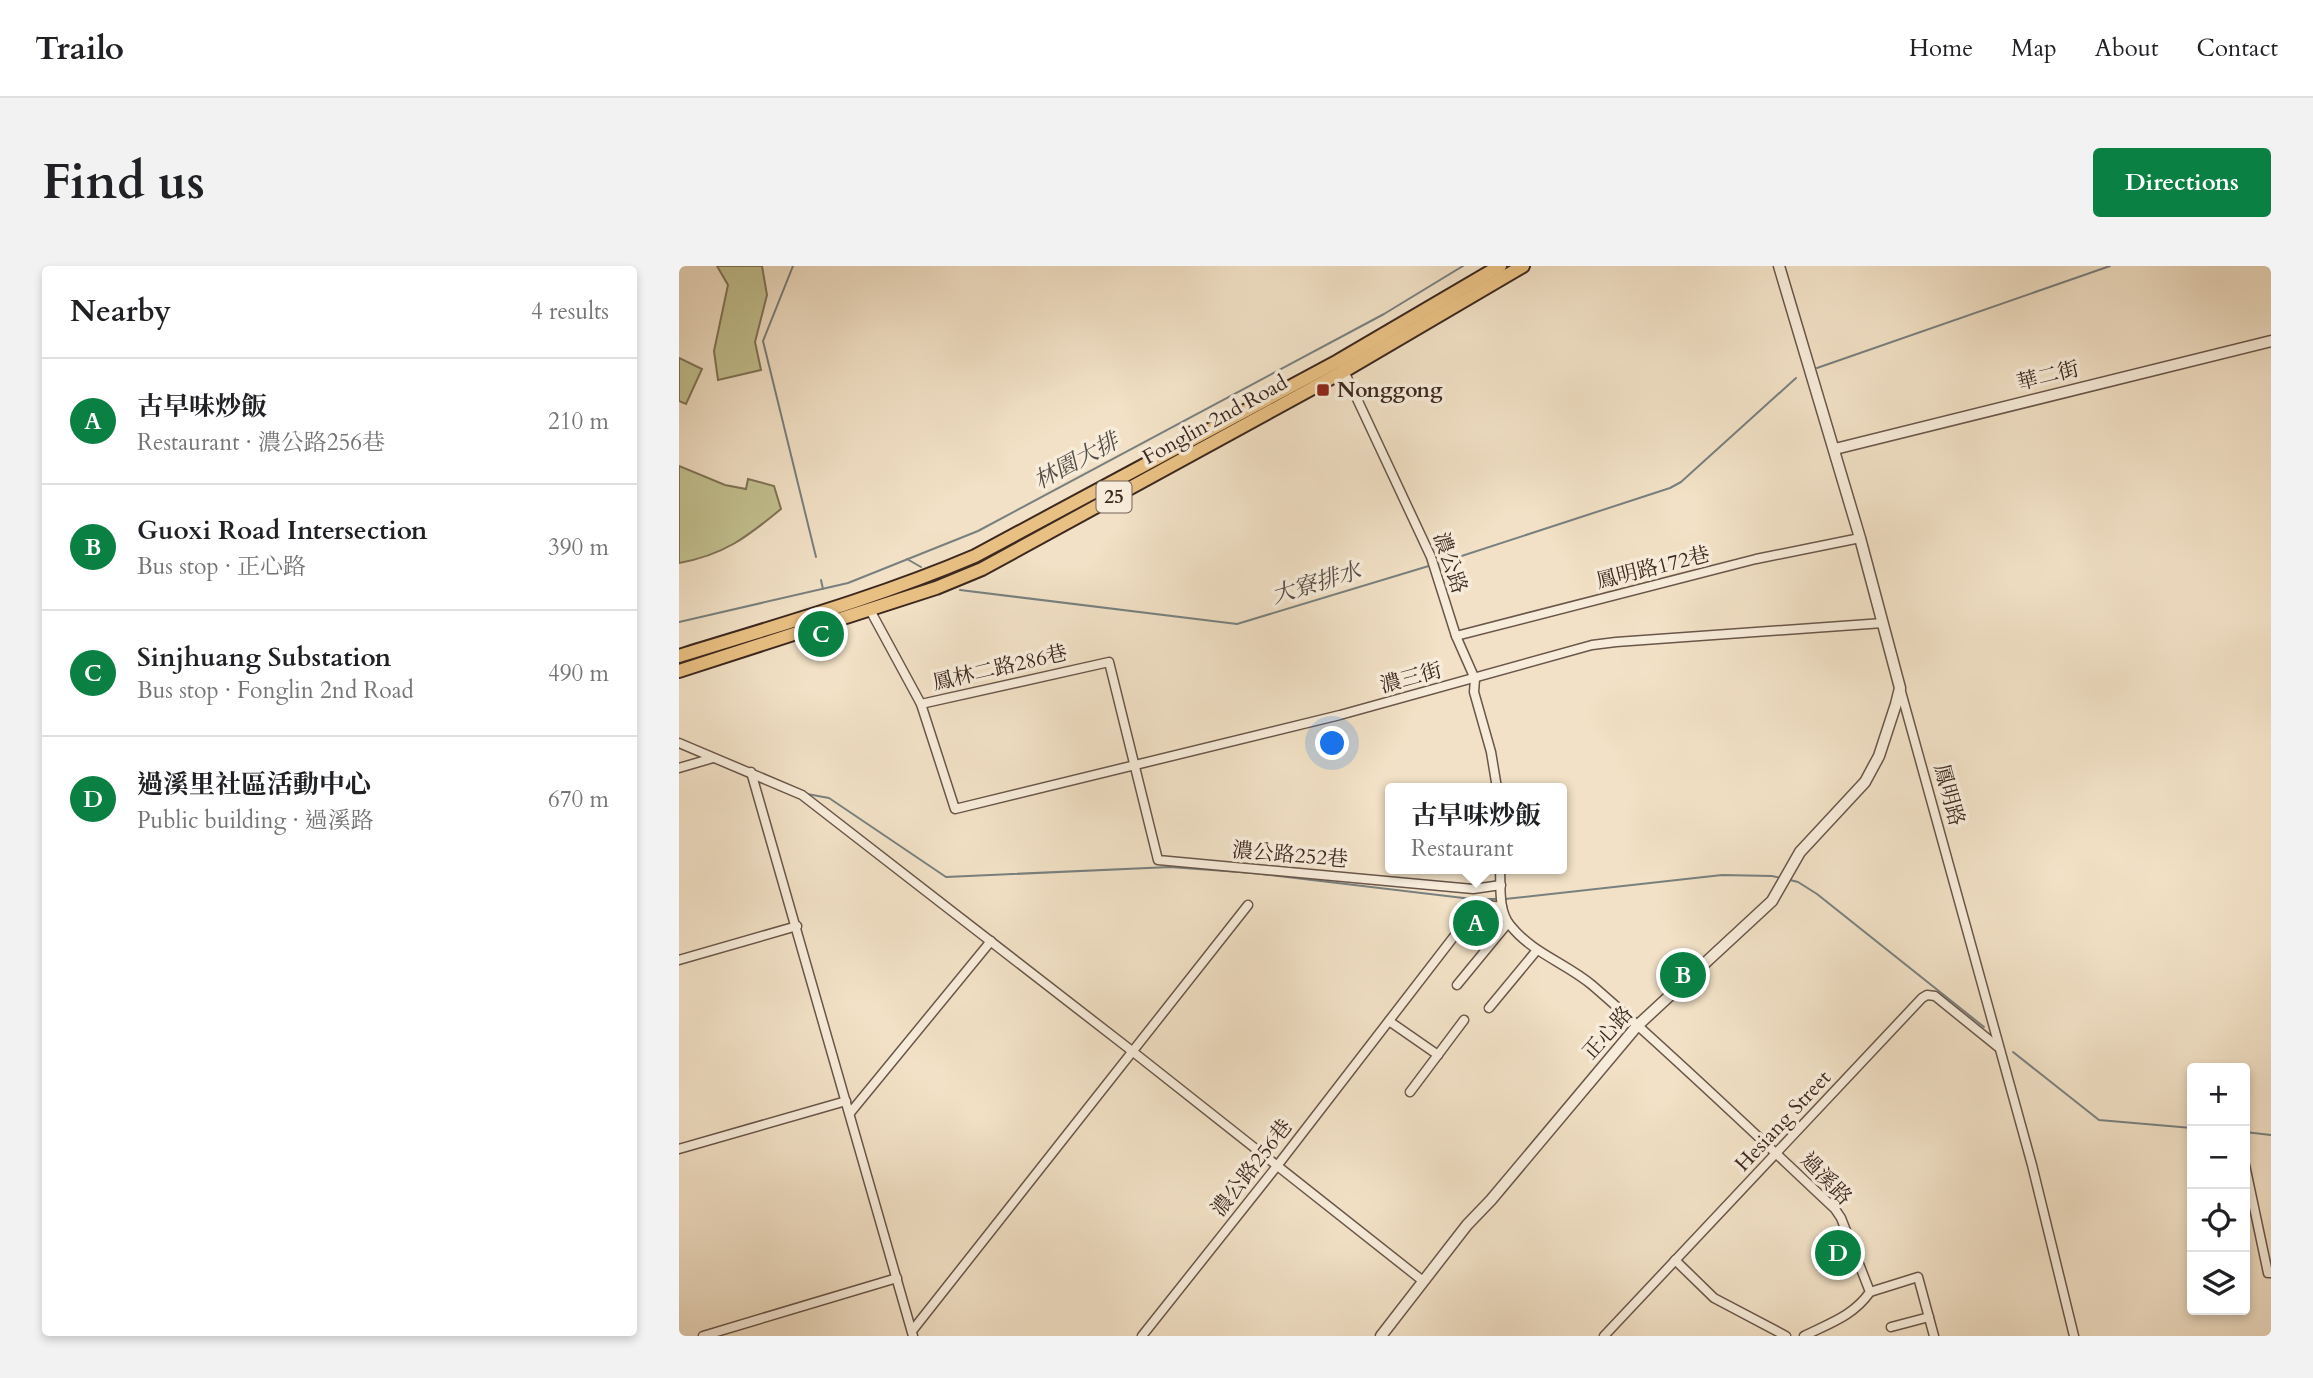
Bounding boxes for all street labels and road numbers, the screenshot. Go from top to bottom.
street label: 華二街 [2014,354,2082,398]
street label: Fonglin 2nd Road [1137,368,1293,472]
road number: 25 [1097,482,1131,512]
street label: 濃公路 [1426,528,1474,598]
street label: 鳳明路172巷 [1593,540,1713,596]
street label: 鳳林二路286巷 [930,638,1070,698]
street label: 濃三街 [1377,656,1445,700]
street label: 鳳明路 [1927,761,1971,829]
street label: 濃公路252巷 [1231,835,1349,875]
street label: 正心路 [1576,1000,1640,1066]
street label: Hesiang Street [1728,1064,1838,1178]
street label: 濃公路256巷 [1205,1113,1299,1223]
street label: 過溪路 [1794,1146,1858,1212]

